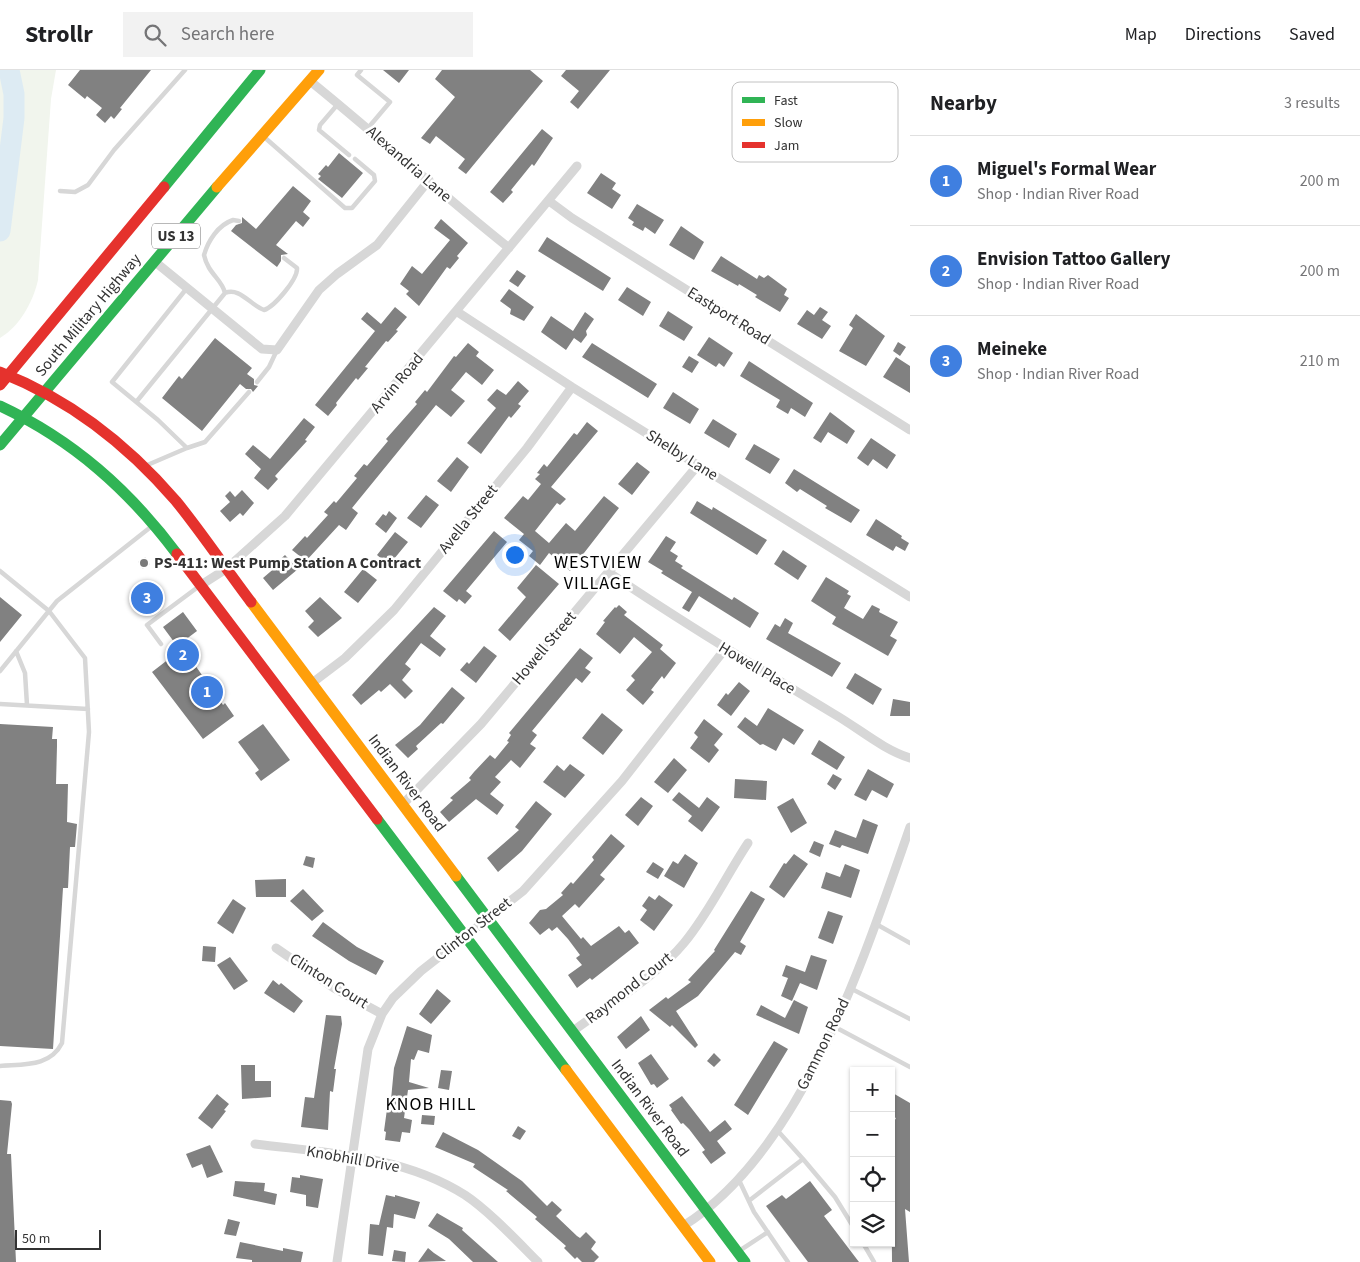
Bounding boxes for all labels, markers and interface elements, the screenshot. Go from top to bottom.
search box [123,12,473,57]
text: Strollr [25,17,93,52]
icon: search [141,21,169,49]
text: Search here [181,21,274,48]
text: Map [1125,22,1157,47]
text: Directions [1185,22,1261,47]
text: Saved [1289,22,1335,47]
legend [732,82,898,162]
text: Nearby [930,88,997,118]
text: Fast [774,91,798,111]
text: 3 results [1284,92,1340,114]
text: Slow [774,113,803,133]
street label: Alexandria Lane [362,121,456,207]
text: Jam [774,136,799,156]
text: Miguel's Formal Wear [977,156,1156,183]
text: 1 [942,170,950,192]
text: 200 m [1300,170,1340,192]
text: Shop · Indian River Road [977,183,1139,205]
road number: US 13 [152,224,200,248]
text: Envision Tattoo Gallery [977,246,1171,273]
street label: South Military Highway [30,248,146,381]
text: 2 [942,260,950,282]
text: 200 m [1300,260,1340,282]
text: Shop · Indian River Road [977,273,1139,295]
street label: Eastport Road [683,282,775,350]
text: Meineke [977,336,1047,363]
street label: Arvin Road [365,348,429,418]
text: 3 [942,350,950,372]
text: 210 m [1300,350,1340,372]
text: Shop · Indian River Road [977,363,1139,385]
street label: Shelby Lane [642,424,722,486]
street label: Avella Street [433,479,503,558]
your location [502,542,528,568]
district label: WESTVIEW VILLAGE [554,550,642,596]
place label: PS-411: West Pump Station A Contract [154,552,421,574]
marker: PS-411: West Pump Station A Contract [138,557,150,569]
pin: 3 [131,579,163,617]
street label: Howell Street [507,606,582,689]
pin: 2 [167,636,199,674]
street label: Howell Place [715,636,800,700]
pin: 1 [191,673,223,711]
street label: Indian River Road [363,730,451,836]
street label: Clinton Street [430,892,516,966]
street label: Raymond Court [581,947,678,1029]
street label: Clinton Court [285,948,373,1014]
street label: Gammon Road [791,994,855,1094]
street label: Indian River Road [606,1055,694,1161]
map controls [850,1067,895,1247]
button: + [850,1067,895,1112]
district label: KNOB HILL [385,1092,477,1117]
button: − [850,1112,895,1157]
street label: Knobhill Drive [305,1140,401,1178]
button: locate [850,1157,895,1202]
button: layers [850,1202,895,1247]
scale bar [15,1227,101,1250]
text: 50 m [22,1229,50,1249]

